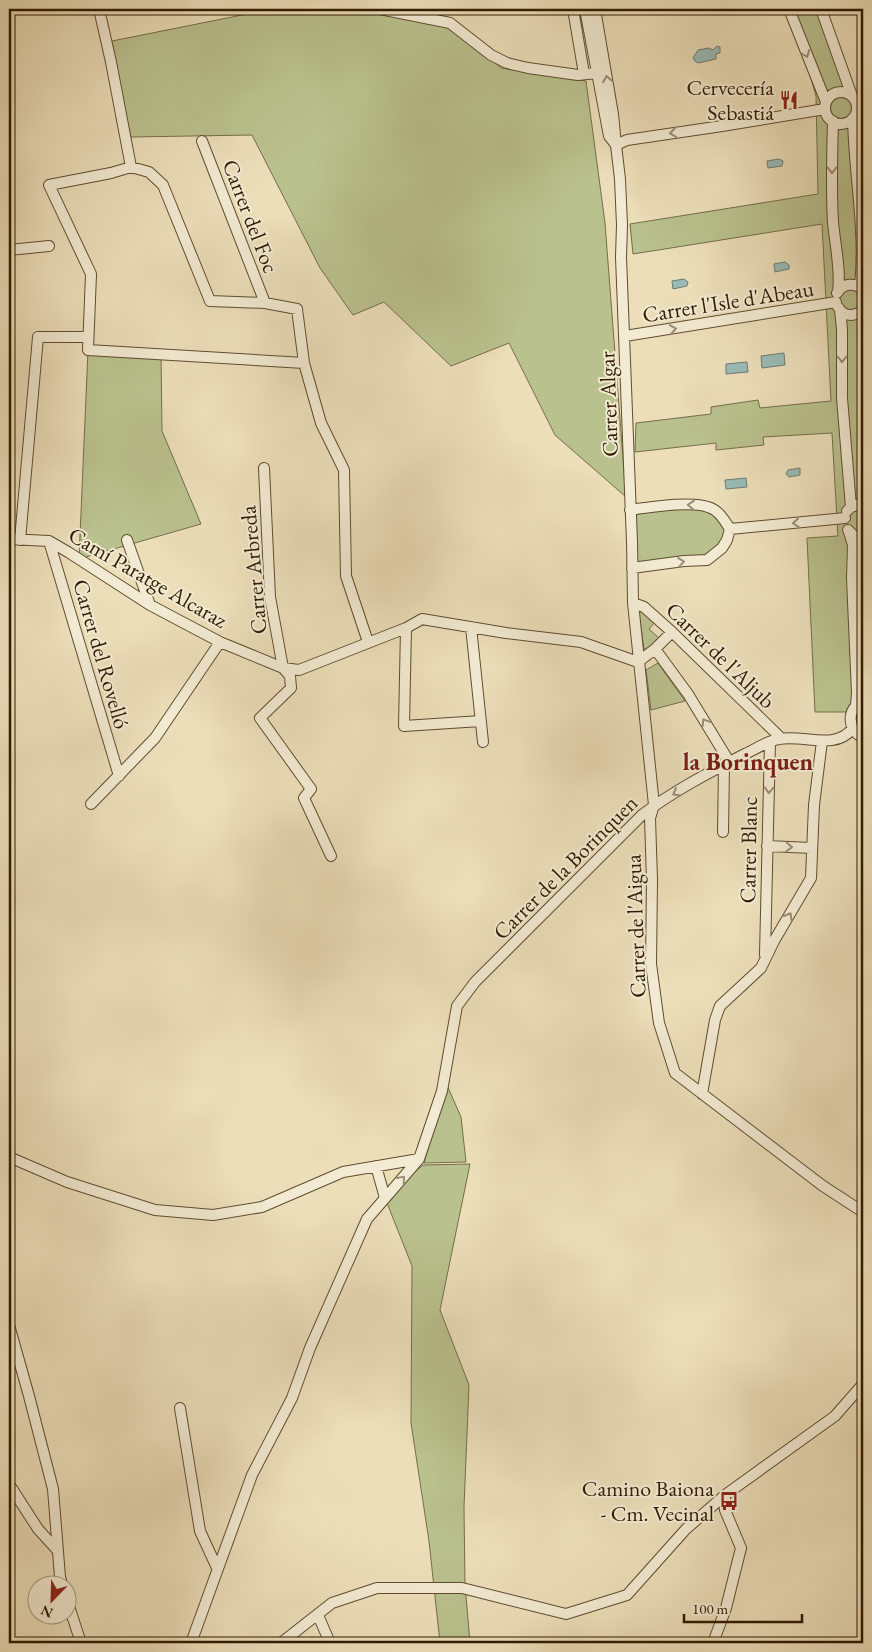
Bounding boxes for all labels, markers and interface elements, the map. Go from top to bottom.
one-way arrow [800,49,810,58]
place label: Cervecería Sebastiá [686,73,774,127]
one-way arrow [602,75,613,83]
restaurant icon: Cervecería Sebastiá [778,89,800,111]
one-way arrow [669,127,677,138]
street label: Carrer del Foc [216,155,285,277]
one-way arrow [827,166,837,174]
street label: Carrer l'Isle d'Abeau [640,274,816,329]
one-way arrow [670,324,678,335]
street label: Carrer Algar [592,350,625,457]
one-way arrow [837,356,847,363]
one-way arrow [687,500,695,511]
street label: Carrer Arbreda [233,504,274,635]
one-way arrow [792,517,800,528]
street label: Camí Paratge Alcaraz [63,520,233,635]
one-way arrow [677,557,685,568]
street label: Carrer del Rovelló [66,576,137,732]
street label: Carrer de l'Aljub [660,596,782,715]
one-way arrow [702,719,712,728]
district label: la Borinquen [683,746,814,778]
one-way arrow [672,786,681,796]
one-way arrow [763,787,774,795]
street label: Carrer de la Borinquen [487,788,644,946]
street label: Carrer Blanc [733,796,764,904]
one-way arrow [786,842,794,852]
street label: Carrer de l'Aigua [618,853,652,998]
one-way arrow [782,913,792,922]
one-way arrow [397,1175,406,1184]
place label: Camino Baiona - Cm. Vecinal [582,1474,714,1528]
bus stop icon: Camino Baiona - Cm. Vecinal [718,1490,740,1512]
north arrow [28,1574,78,1624]
scale bar [684,1592,802,1624]
text: 100 m [692,1599,729,1618]
text: N [38,1601,56,1622]

